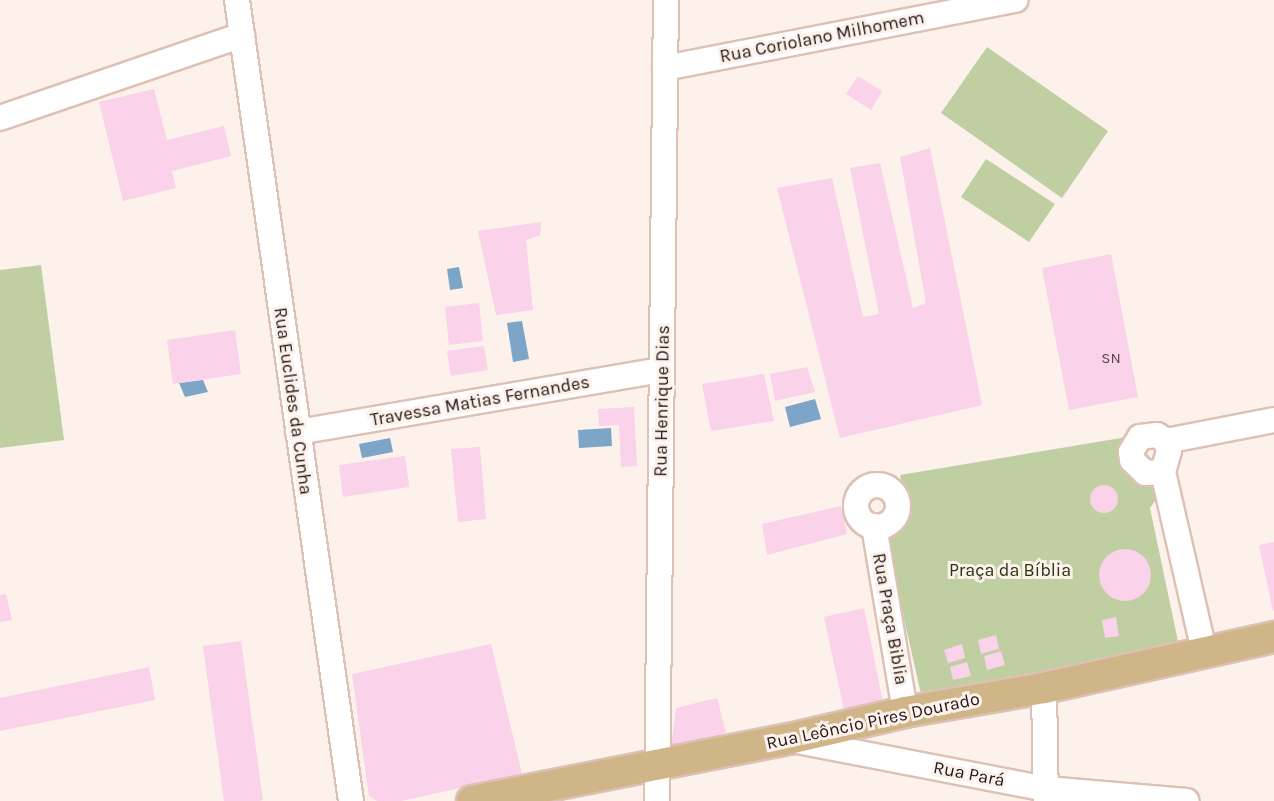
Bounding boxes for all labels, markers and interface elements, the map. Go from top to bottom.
street label: Rua Coriolano Milhomem [718,7,926,67]
street label: Rua Euclides da Cunha [269,306,317,496]
street label: Rua Henrique Dias [650,325,674,477]
house number: SN [1101,350,1121,368]
street label: Travessa Matias Fernandes [369,371,591,431]
street label: Rua Praça Biblia [868,551,912,687]
park label: Praça da Bíblia [949,559,1071,581]
street label: Rua Leôncio Pires Dourado [764,688,982,754]
street label: Rua Pará [931,756,1007,792]

